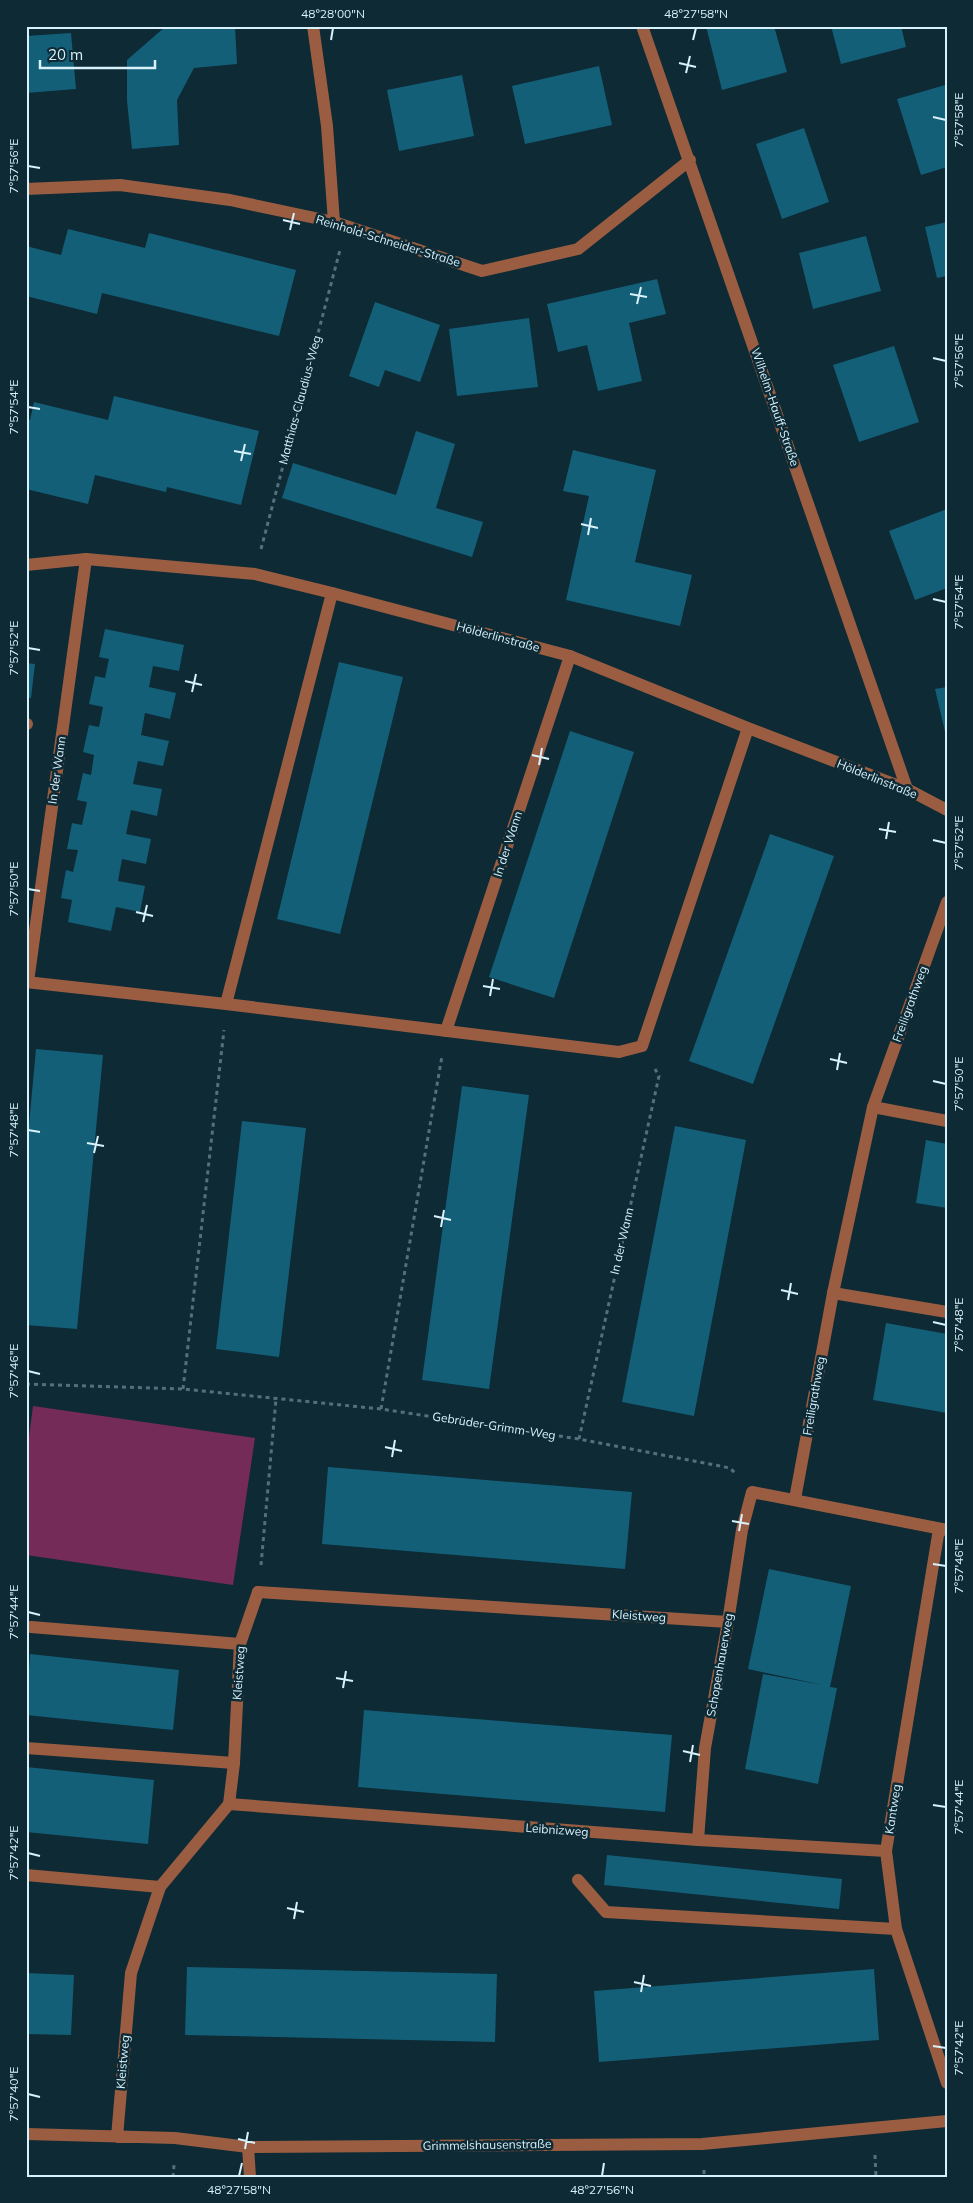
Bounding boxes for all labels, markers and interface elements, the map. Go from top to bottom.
text: 48°28'00"N [301,6,365,21]
text: 48°27'58"N [664,6,728,21]
scale bar [40,38,155,70]
text: 20 m [48,45,83,64]
text: 7°57'58"E [951,93,966,147]
text: 7°57'56"E [6,139,21,193]
street label: Reinhold-Schneider-Straße [314,211,462,270]
street label: Matthias-Claudius-Weg [275,334,324,466]
text: 7°57'56"E [951,334,966,388]
street label: Wilhelm-Hauff-Straße [748,346,803,468]
text: 7°57'54"E [6,380,21,434]
text: 7°57'54"E [951,575,966,629]
street label: Hölderlinstraße [455,618,541,655]
text: 7°57'52"E [6,621,21,675]
street label: In der Wann [44,735,69,805]
street label: Hölderlinstraße [835,756,920,801]
street label: In der Wann [490,809,525,879]
text: 7°57'52"E [951,816,966,870]
text: 7°57'50"E [6,862,21,916]
street label: Freiligrathweg [889,964,930,1044]
text: 7°57'50"E [951,1057,966,1111]
text: 7°57'48"E [6,1103,21,1157]
street label: In der Wann [607,1206,637,1276]
text: 7°57'48"E [951,1298,966,1352]
text: 7°57'46"E [6,1344,21,1398]
street label: Freiligrathweg [799,1355,828,1437]
street label: Gebrüder-Grimm-Weg [431,1408,557,1443]
text: 7°57'46"E [951,1539,966,1593]
text: 7°57'44"E [6,1585,21,1639]
street label: Kleistweg [612,1606,667,1625]
street label: Schopenhauerweg [703,1612,736,1718]
street label: Kleistweg [229,1645,248,1700]
text: 7°57'44"E [951,1780,966,1834]
street label: Kantweg [881,1783,904,1835]
street label: Leibnizweg [525,1820,589,1839]
text: 7°57'42"E [6,1826,21,1880]
text: 7°57'42"E [951,2021,966,2075]
street label: Kleistweg [113,2034,132,2090]
text: 7°57'40"E [6,2067,21,2121]
street label: Grimmelshausenstraße [422,2136,552,2153]
text: 48°27'58"N [207,2182,271,2197]
text: 48°27'56"N [570,2182,634,2197]

